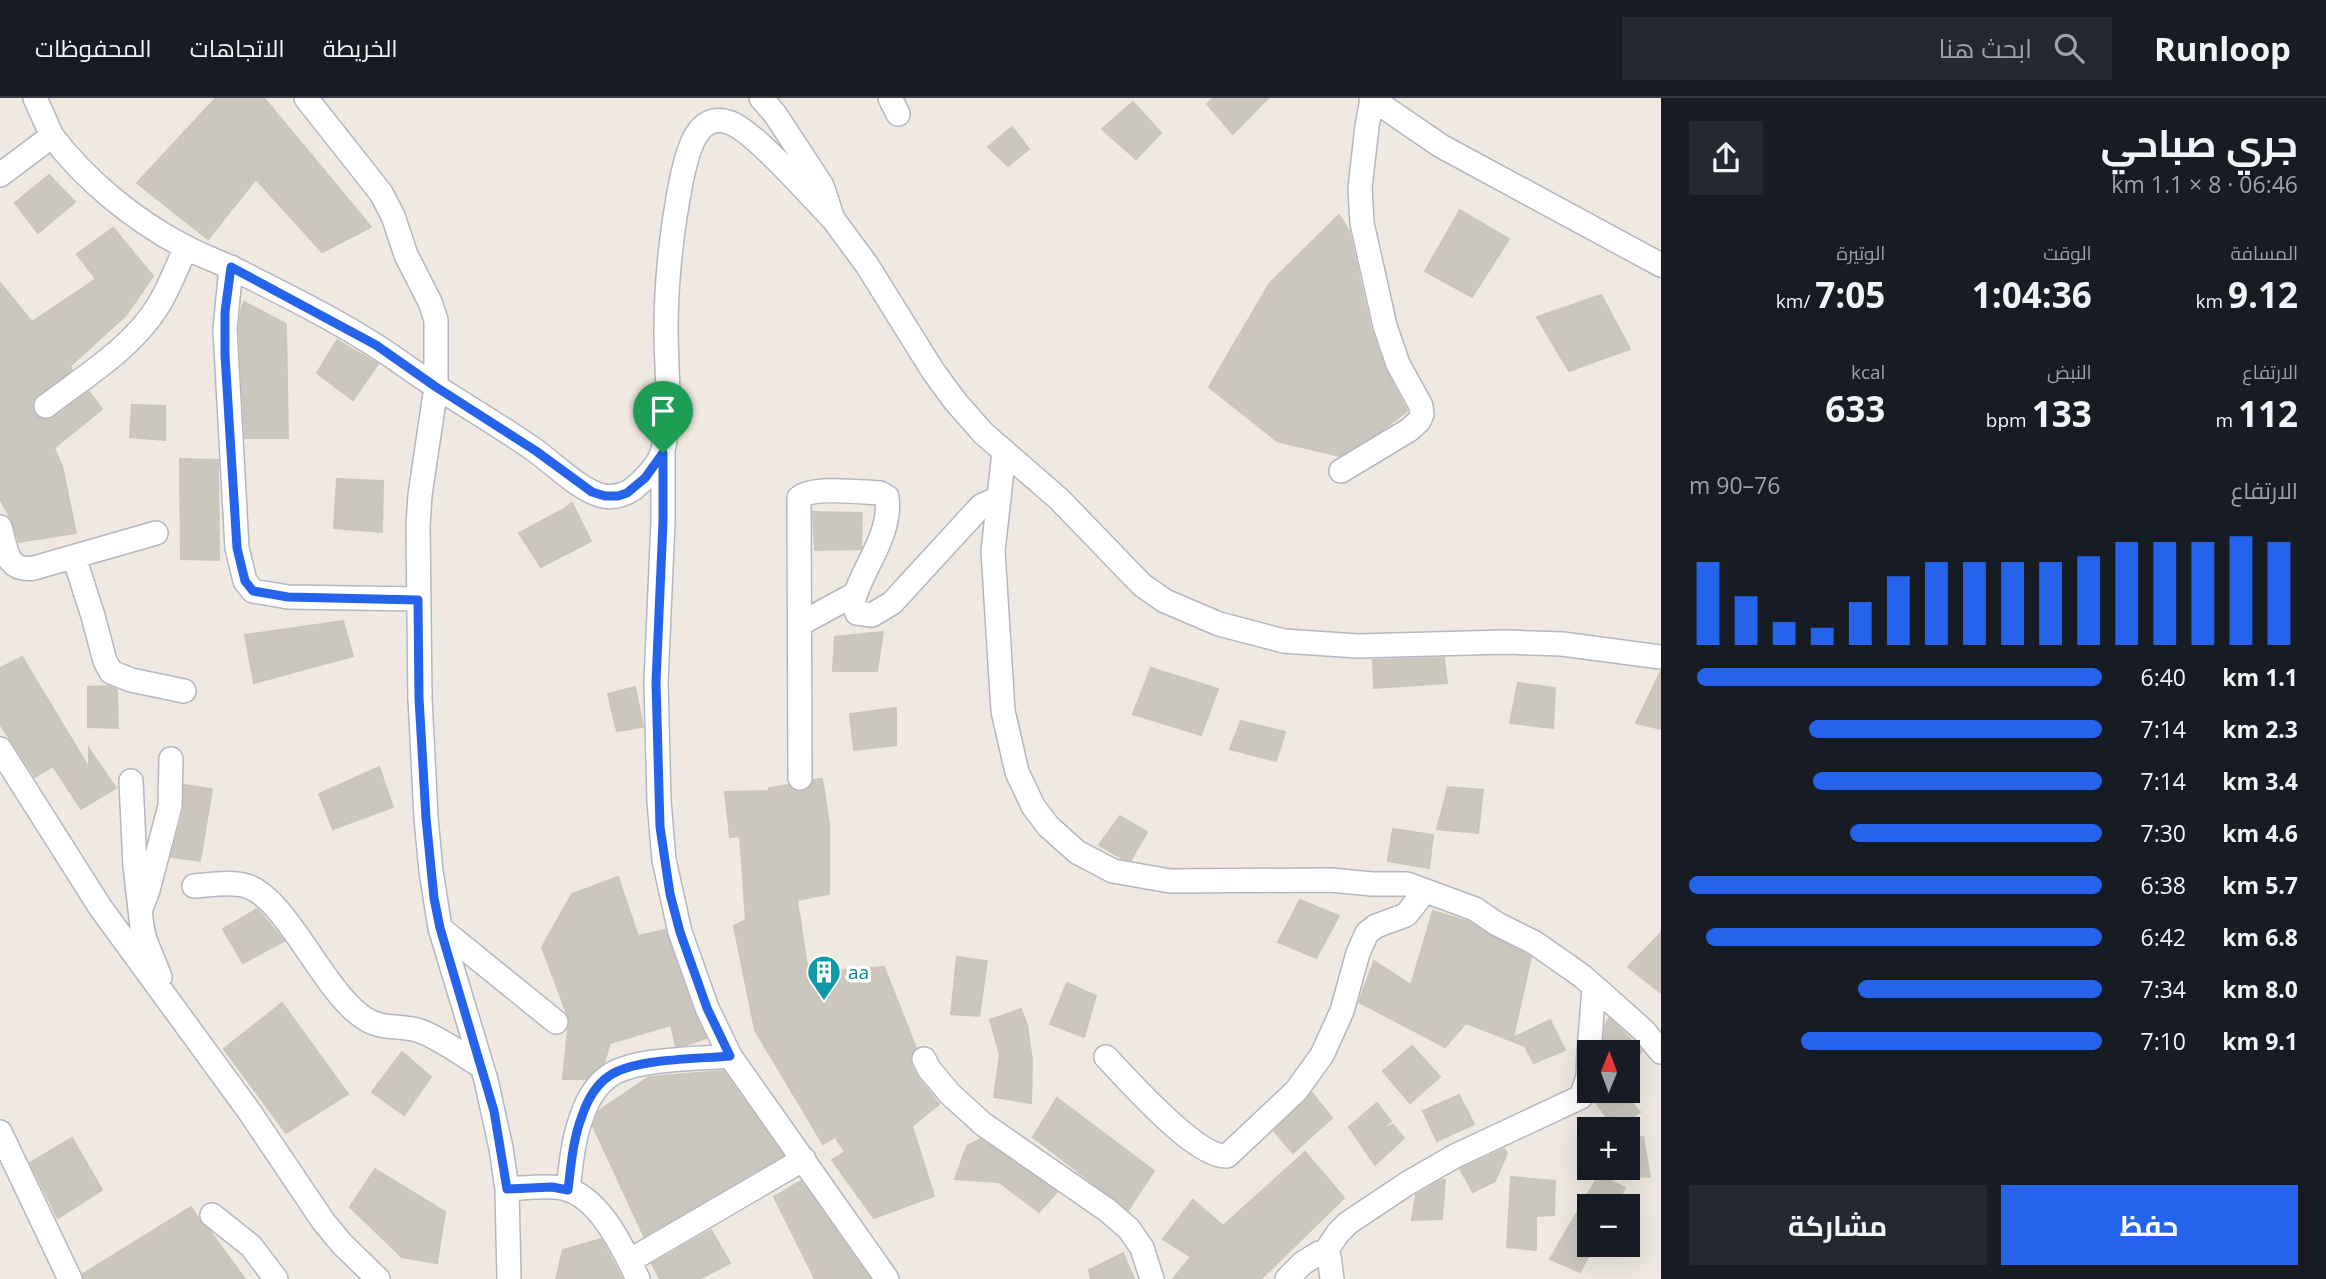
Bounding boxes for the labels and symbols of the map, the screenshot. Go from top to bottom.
pin [633,381,693,453]
building icon: aa [805,953,843,1002]
place label: aa [848,959,869,985]
north arrow [1577,1040,1640,1102]

